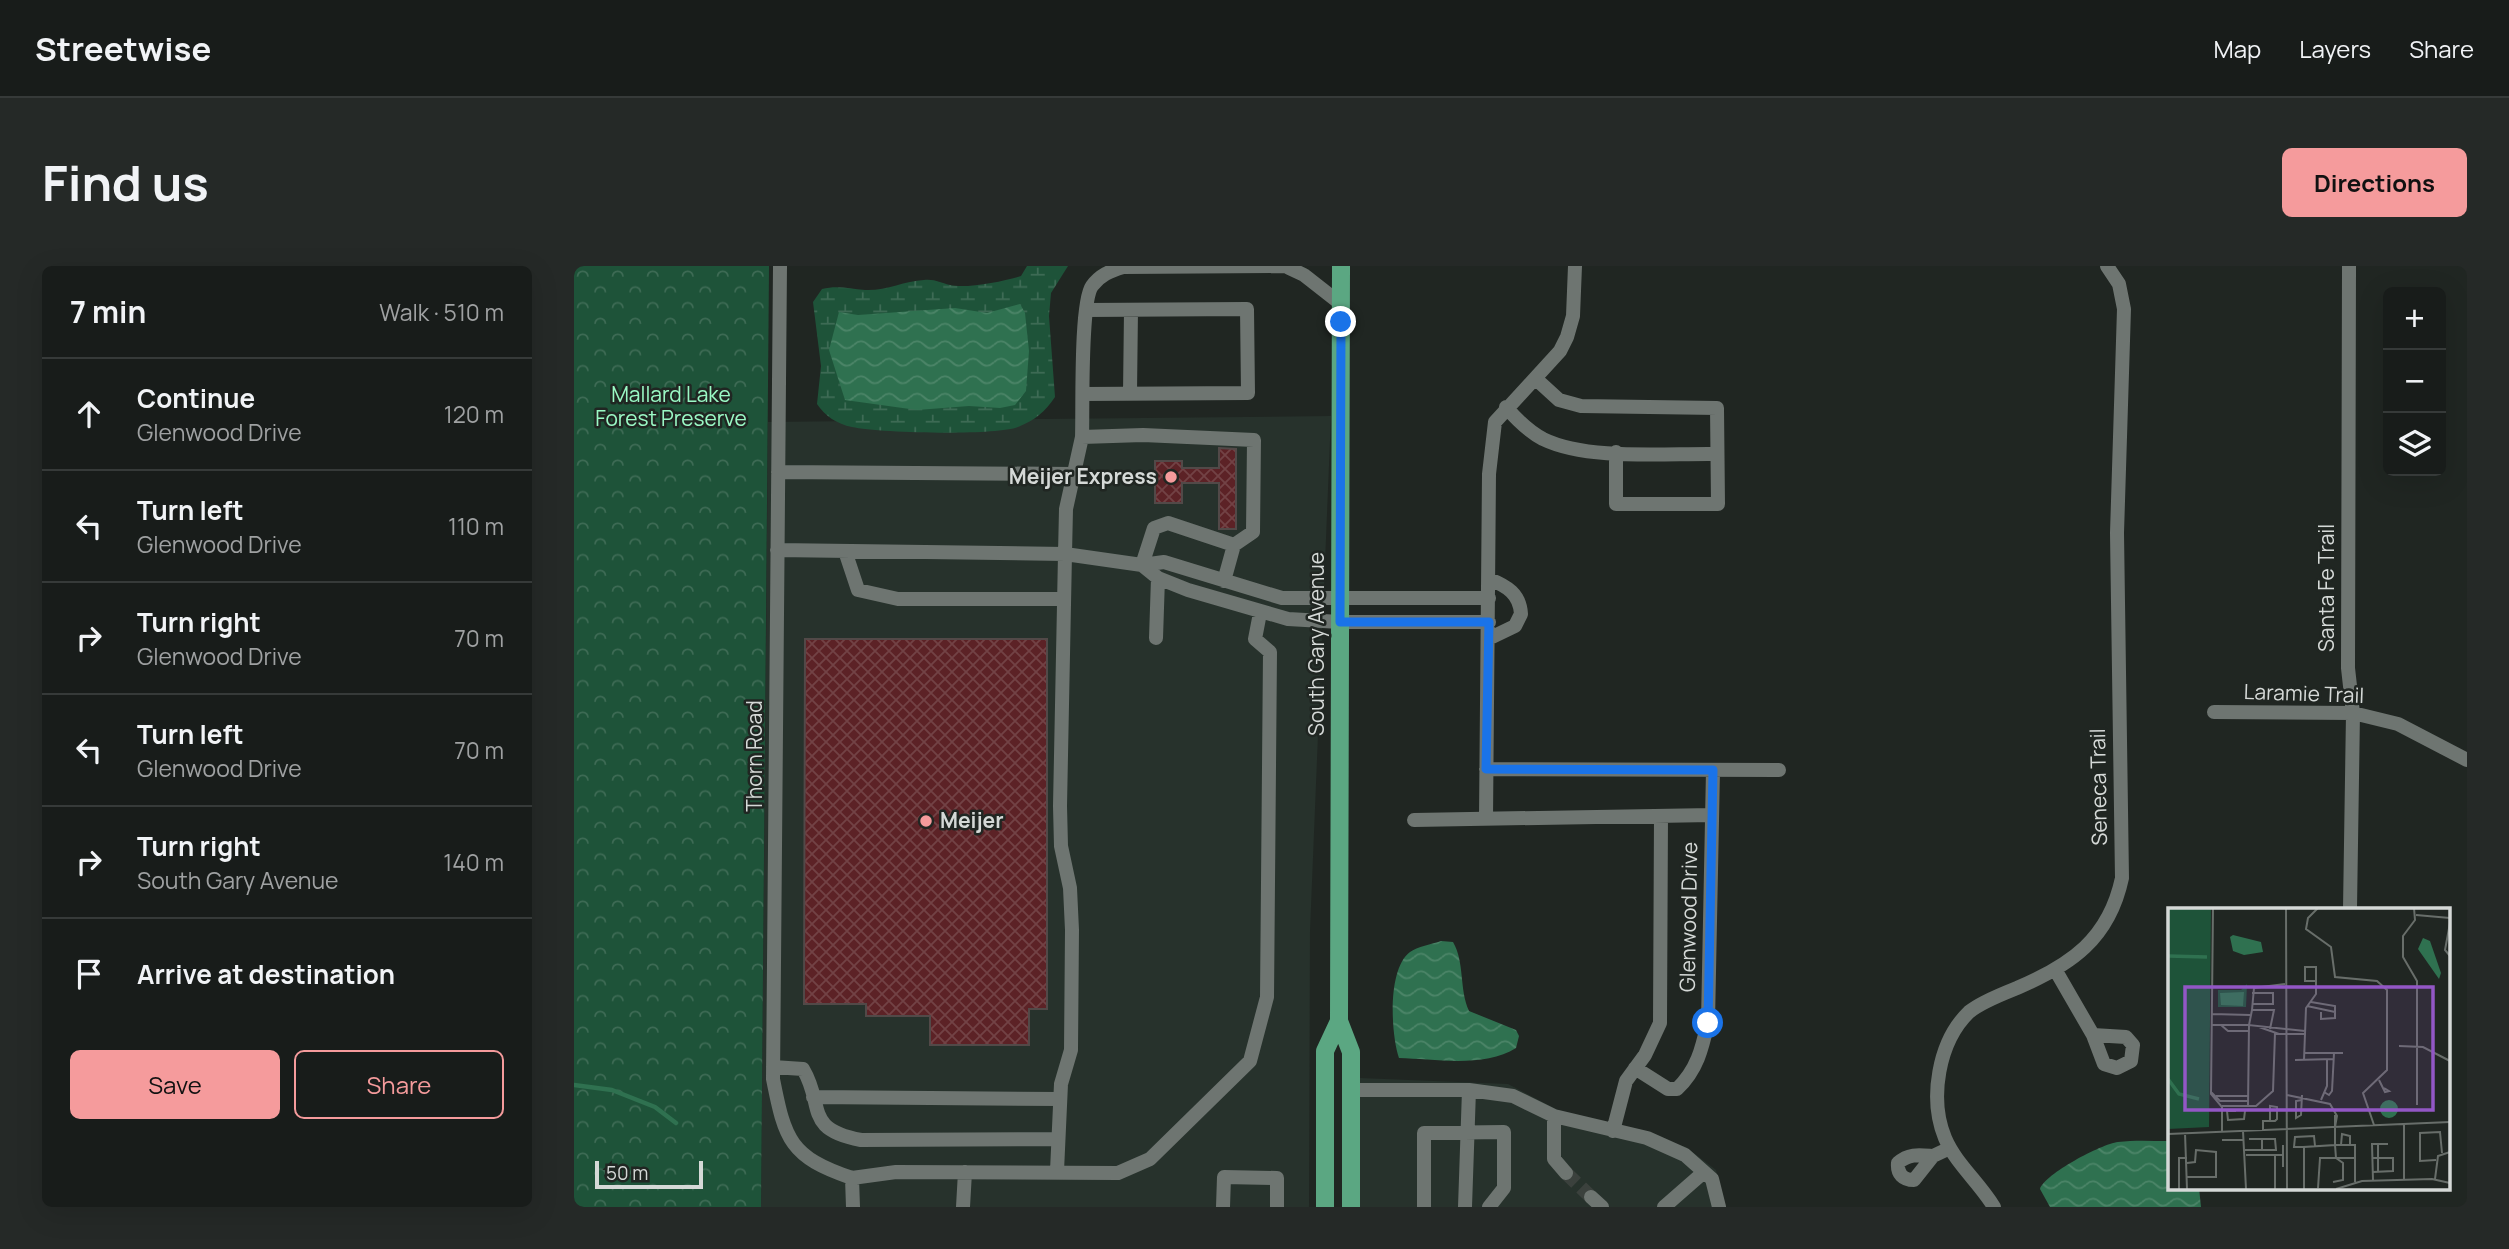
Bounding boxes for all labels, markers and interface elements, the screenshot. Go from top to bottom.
text: Streetwise [35,26,211,71]
text: Map [2214,32,2261,65]
text: Layers [2299,32,2371,65]
text: Share [2409,32,2474,65]
button: Directions [2282,148,2467,217]
text: Find us [42,149,209,216]
map controls [2383,287,2446,476]
button: + [2383,287,2446,350]
text: 7 min [70,291,146,332]
text: Walk · 510 m [379,296,504,328]
route end [1325,306,1356,337]
button: − [2383,350,2446,413]
text: Continue [137,380,255,416]
park label: Mallard Lake Forest Preserve [595,380,747,432]
icon: ahead [70,395,108,433]
text: 120 m [444,398,504,430]
button: layers [2383,413,2446,476]
text: Glenwood Drive [137,416,302,448]
place label: Meijer Express [1009,462,1157,490]
marker: Meijer Express [1163,469,1179,485]
text: Turn left [137,492,244,528]
icon: left [70,507,108,545]
text: 110 m [448,510,504,542]
street label: Santa Fe Trail [2312,524,2340,652]
text: Glenwood Drive [137,528,302,560]
street label: South Gary Avenue [1302,552,1330,736]
text: Turn right [137,604,261,640]
icon: right [70,619,108,657]
text: 70 m [454,622,504,654]
text: Glenwood Drive [137,640,302,672]
street label: Laramie Trail [2243,677,2365,709]
street label: Thorn Road [740,700,768,812]
text: Turn left [137,716,244,752]
street label: Seneca Trail [2083,728,2113,846]
icon: left [70,731,108,769]
text: 70 m [454,734,504,766]
text: Glenwood Drive [137,752,302,784]
place label: Meijer [940,806,1004,834]
marker: Meijer [918,813,934,829]
text: Turn right [137,828,261,864]
street label: Glenwood Drive [1673,842,1703,992]
icon: right [70,843,108,881]
text: 140 m [443,846,504,878]
text: South Gary Avenue [137,864,339,896]
inset map [2168,908,2450,1189]
icon: arrive [70,955,108,993]
text: Arrive at destination [137,956,395,992]
route start [1692,1007,1723,1038]
button: Save [70,1050,280,1119]
button: Share [294,1050,504,1119]
scale bar [595,1158,704,1190]
text: 50 m [606,1160,648,1186]

